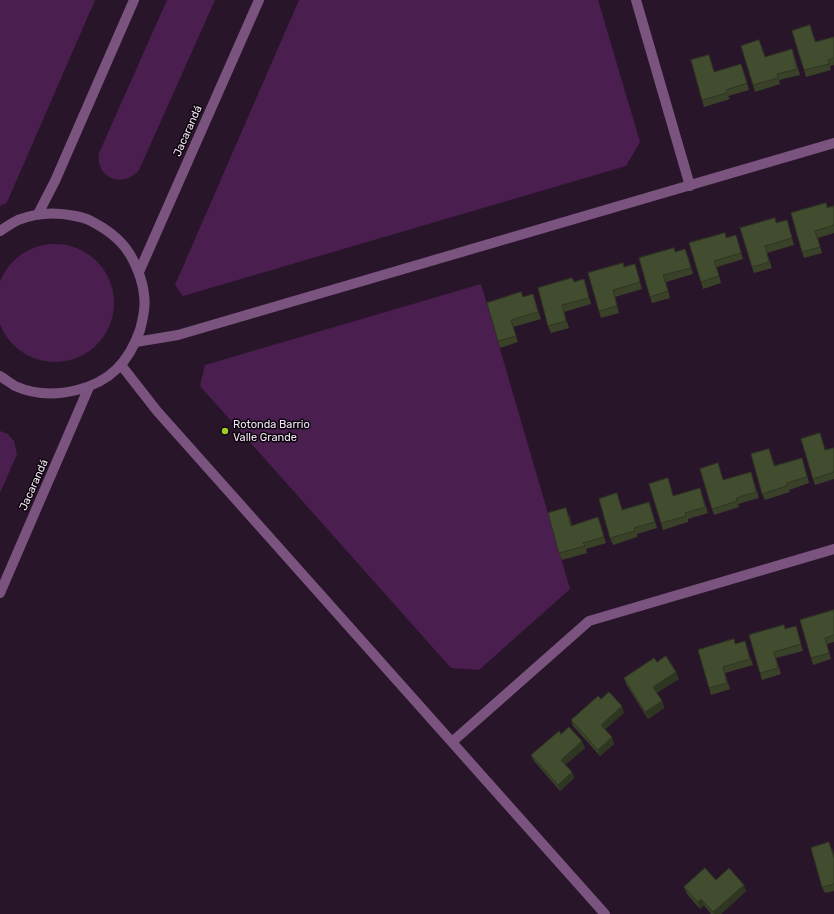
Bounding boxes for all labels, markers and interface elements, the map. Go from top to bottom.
street label: Jacarandá [171,103,205,159]
place label: Rotonda Barrio Valle Grande [233,418,310,444]
marker: Rotonda Barrio Valle Grande [220,426,230,436]
street label: Jacarandá [17,457,51,513]

